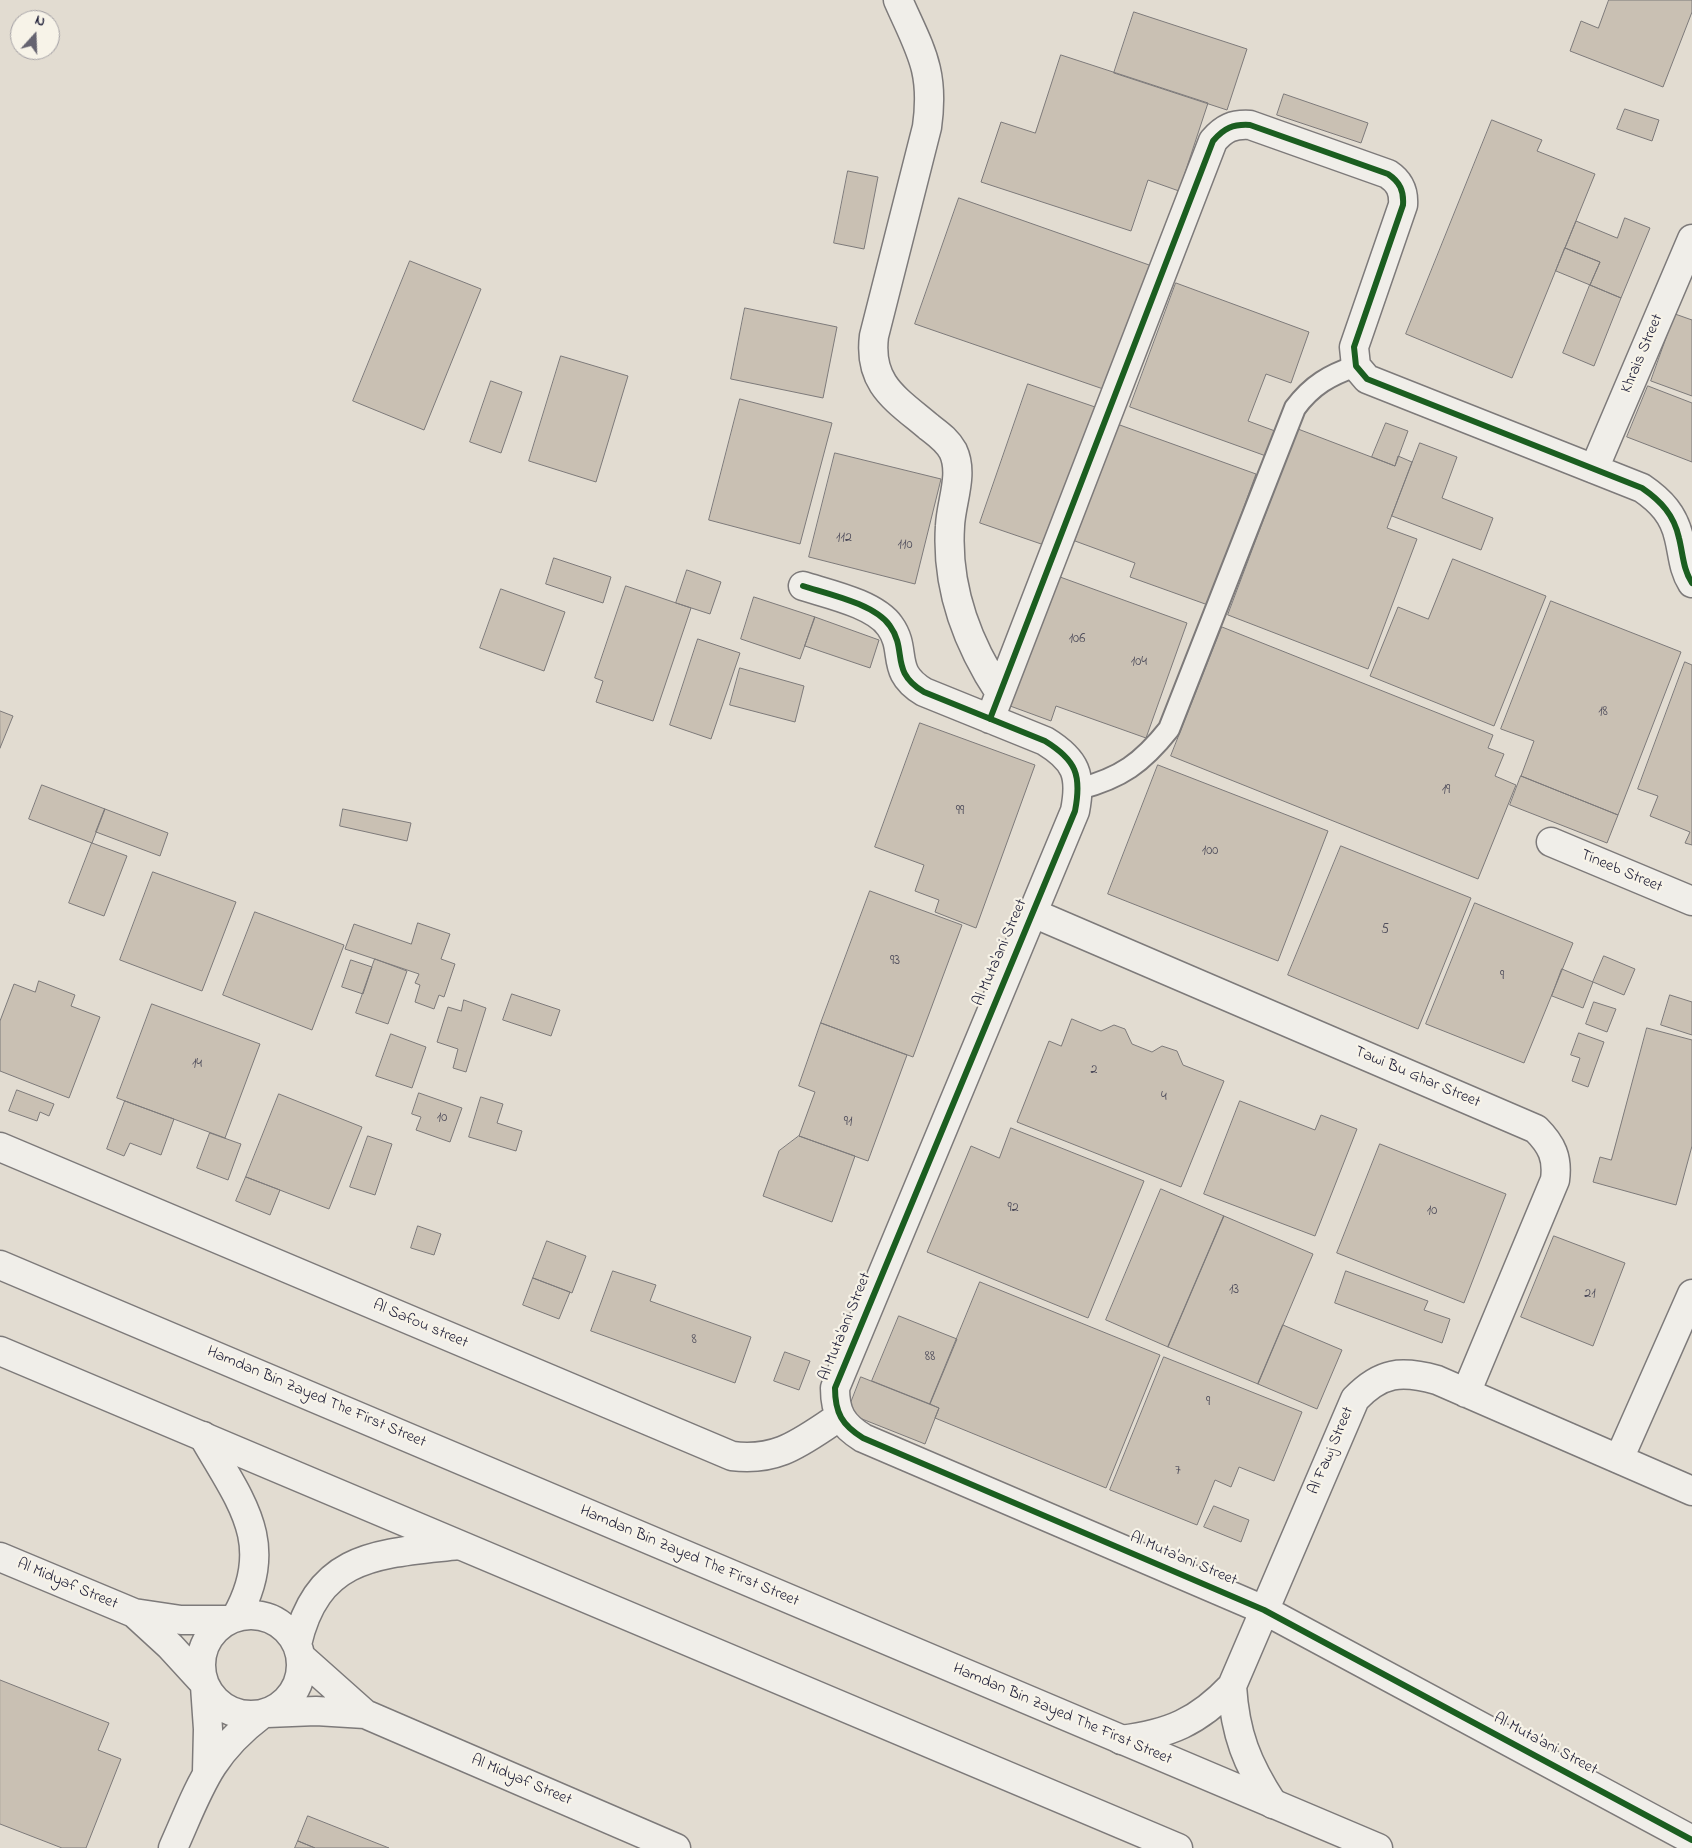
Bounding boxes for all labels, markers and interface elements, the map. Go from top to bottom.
north arrow [10,10,60,60]
text: N [32,10,48,33]
street label: Khrais Street [1618,311,1668,397]
house number: 112 [836,531,852,547]
house number: 110 [898,538,912,554]
house number: 106 [1069,632,1085,648]
house number: 104 [1131,655,1147,671]
house number: 18 [1598,705,1608,721]
house number: 19 [1442,783,1450,799]
house number: 99 [956,804,964,820]
house number: 100 [1202,844,1218,860]
street label: Tineeb Street [1577,846,1665,898]
street label: Al Muta'ani Street [970,896,1032,1010]
house number: 5 [1381,923,1389,939]
house number: 93 [890,954,900,970]
house number: 9 [1500,969,1504,985]
street label: Tawi Bu Ghar Street [1351,1043,1483,1113]
house number: 14 [192,1057,202,1073]
house number: 2 [1091,1063,1097,1079]
house number: 4 [1161,1090,1167,1106]
house number: 10 [437,1111,447,1127]
house number: 91 [844,1115,852,1131]
house number: 92 [1007,1201,1019,1217]
house number: 10 [1427,1204,1437,1220]
street label: Al Muta'ani Street [816,1270,876,1384]
house number: 13 [1229,1283,1239,1299]
house number: 21 [1584,1287,1596,1303]
street label: Al Safou street [370,1296,470,1354]
house number: 8 [691,1333,697,1349]
street label: Hamdan Bin Zayed The First Street [204,1343,428,1453]
house number: 88 [925,1350,935,1366]
house number: 9 [1206,1395,1210,1411]
street label: Al Fawj Street [1305,1404,1359,1498]
house number: 7 [1175,1464,1181,1480]
street label: Hamdan Bin Zayed The First Street [577,1502,801,1612]
street label: Al Muta'ani Street [1126,1529,1240,1591]
street label: Al Midyaf Street [14,1555,120,1615]
street label: Hamdan Bin Zayed The First Street [950,1660,1174,1770]
street label: Al Muta'ani Street [1490,1710,1600,1780]
street label: Al Midyaf Street [468,1751,574,1811]

